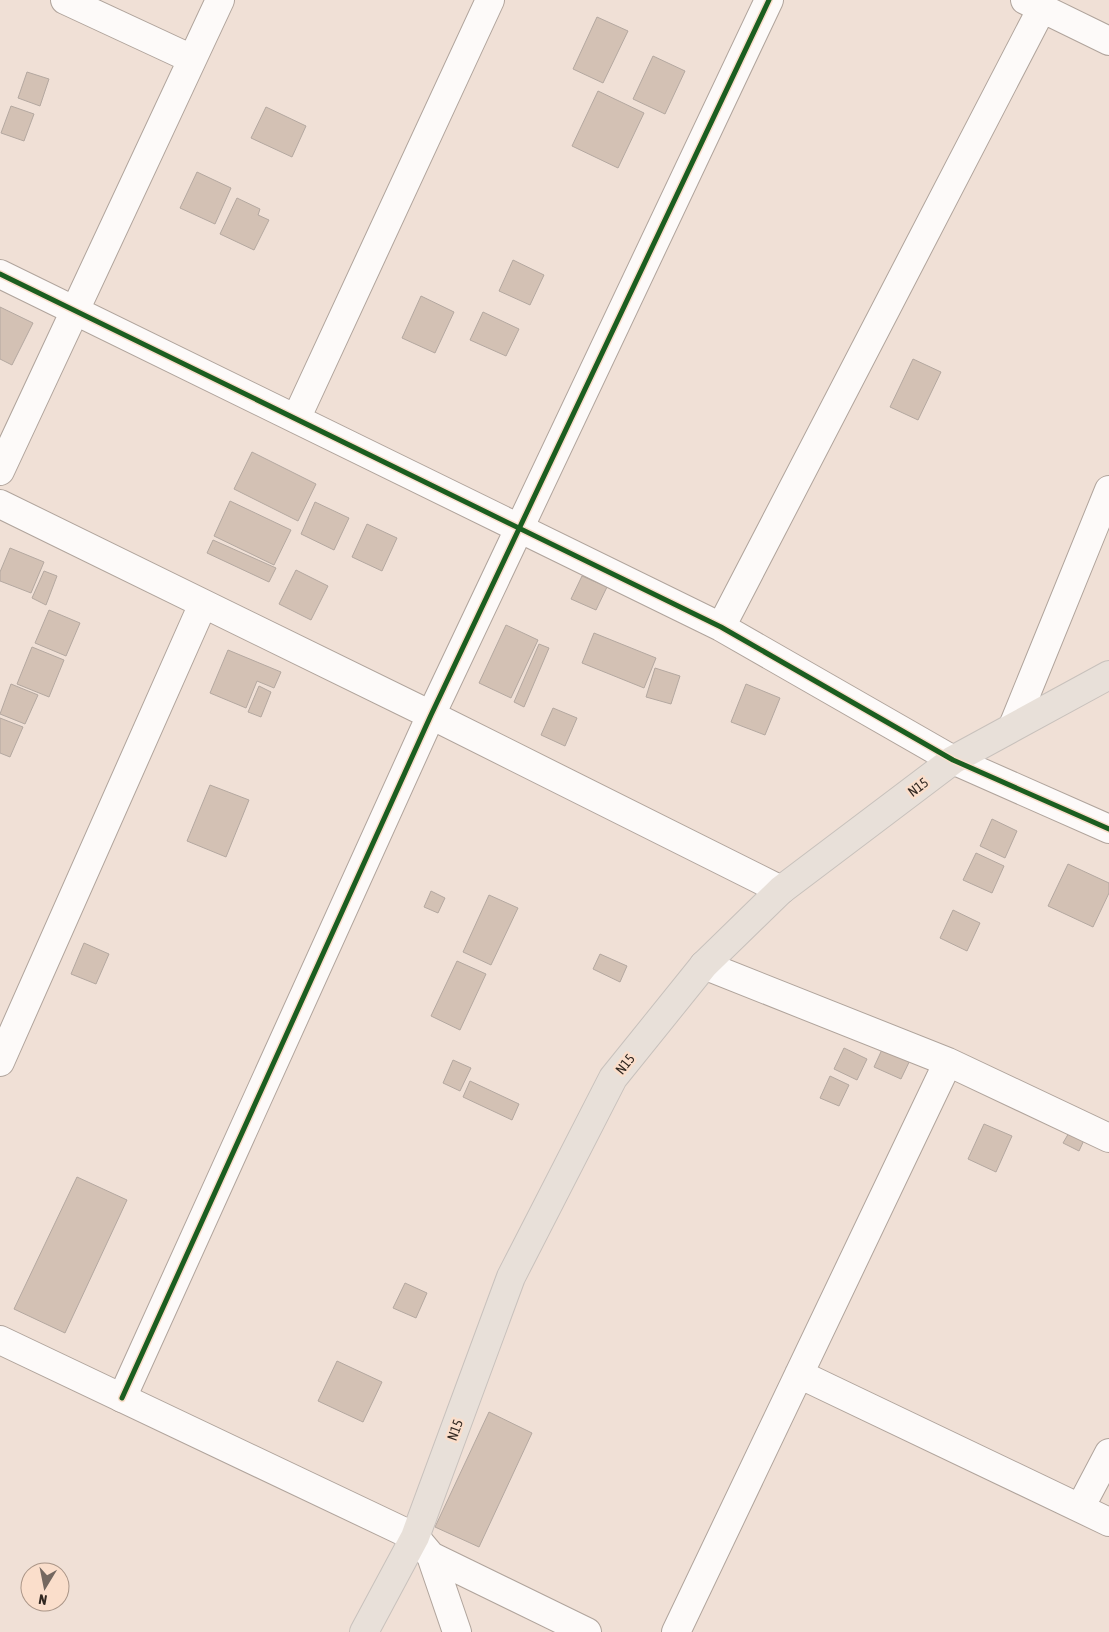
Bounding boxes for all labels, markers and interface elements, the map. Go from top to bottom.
street label: N15 [905,774,931,800]
street label: N15 [612,1051,638,1077]
street label: N15 [444,1417,466,1443]
north arrow [20,1562,70,1612]
text: N [37,1591,48,1608]

